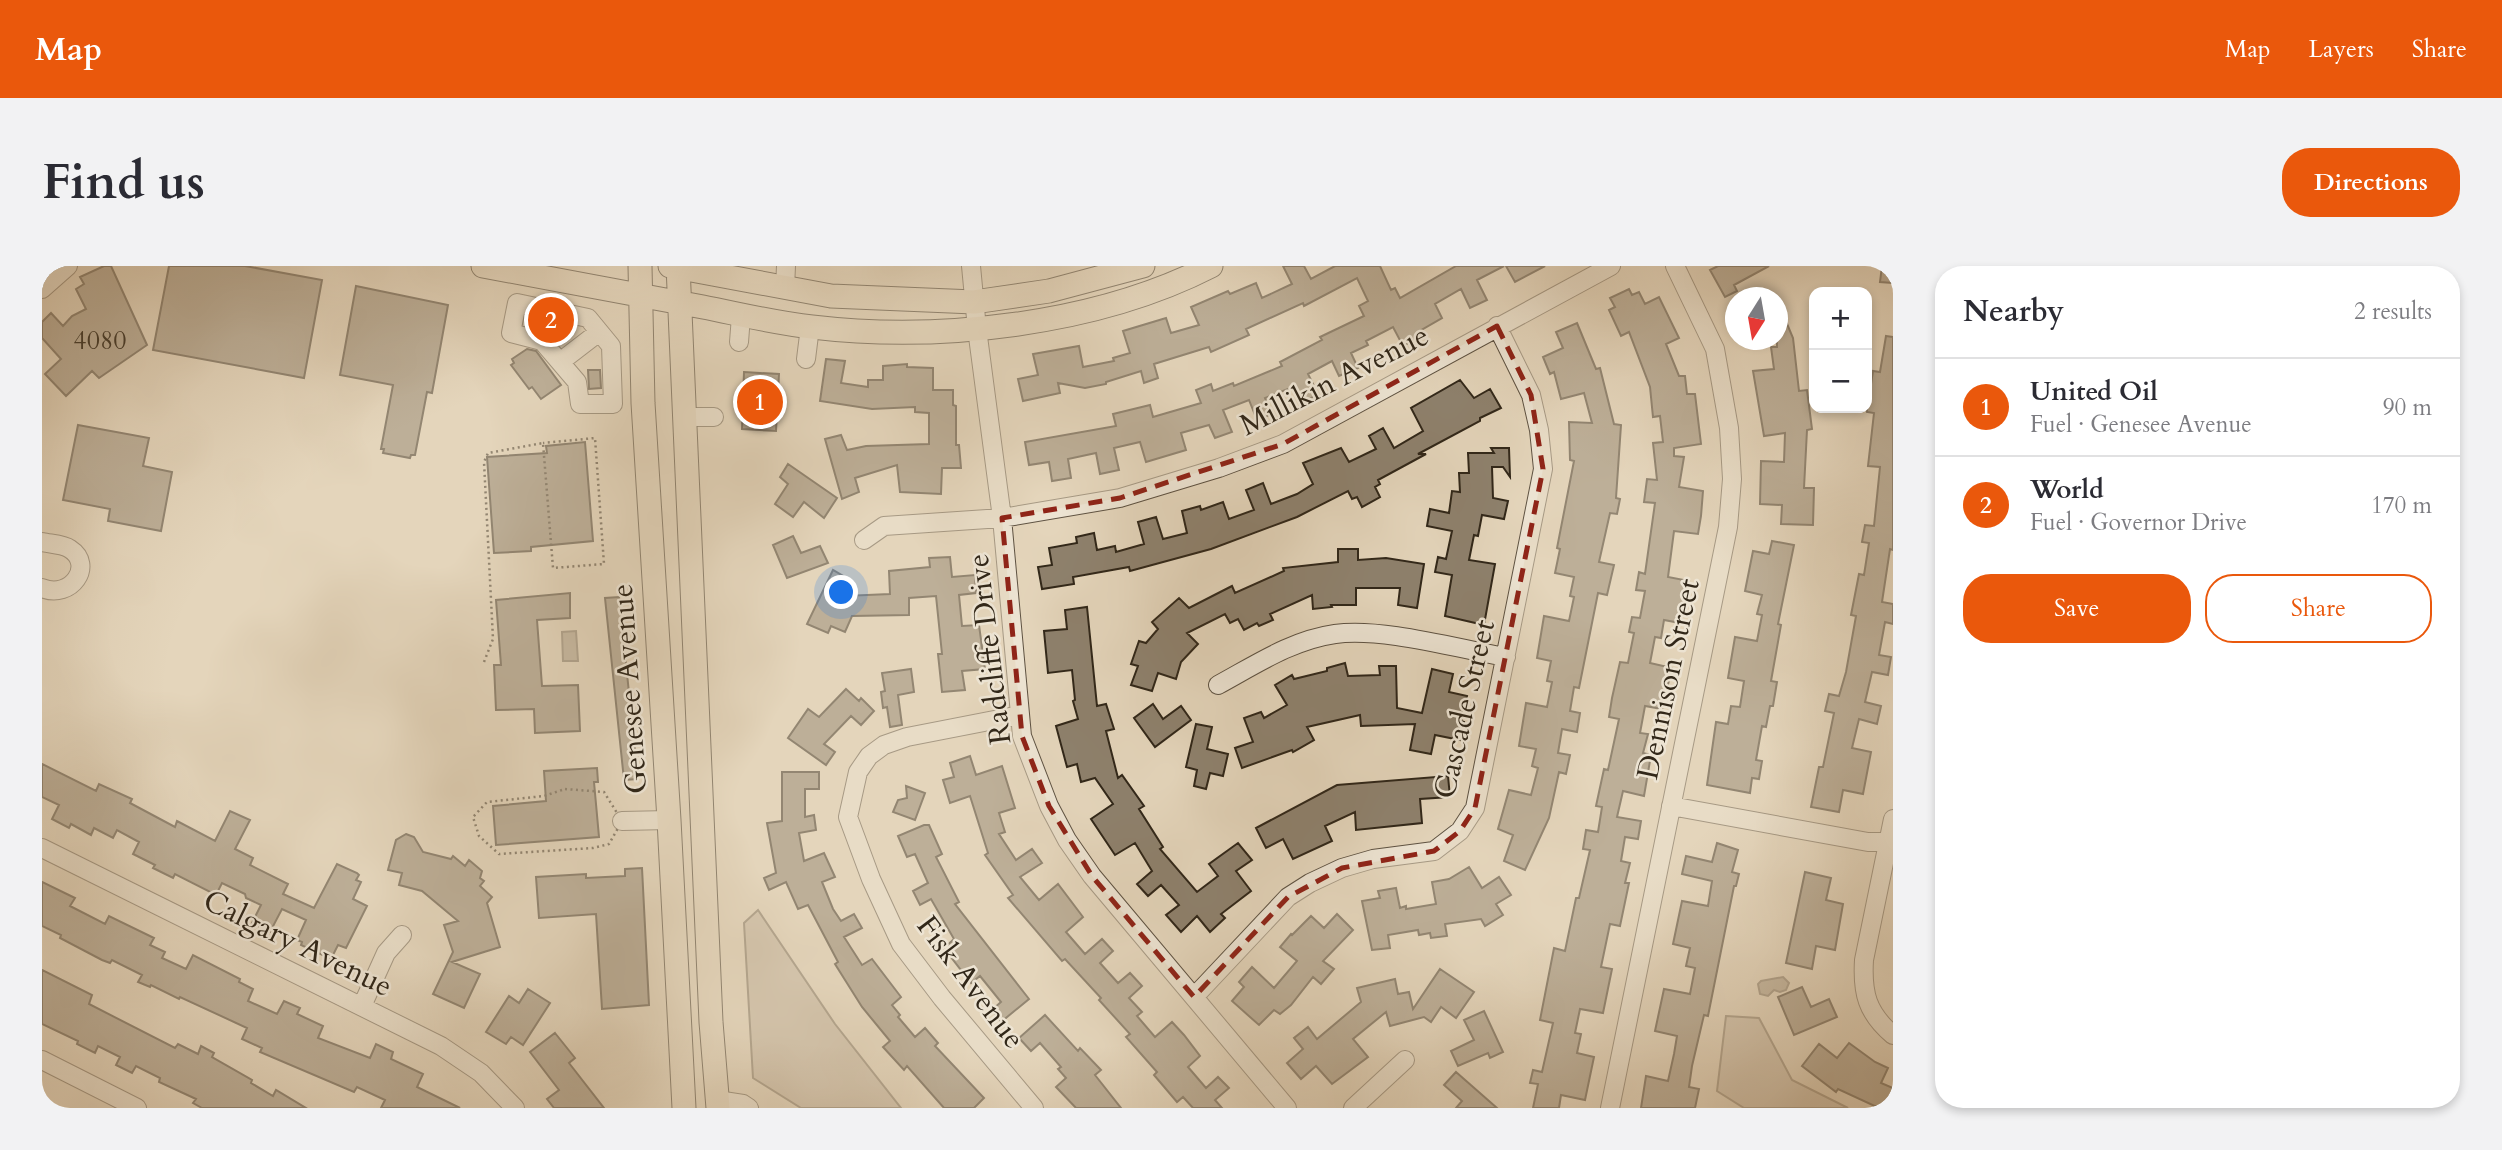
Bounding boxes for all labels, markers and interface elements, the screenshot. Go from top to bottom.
text: Map [35,27,102,72]
text: Map [2225,33,2271,66]
text: Layers [2309,33,2374,66]
text: Share [2412,33,2467,66]
button: Directions [2282,148,2460,217]
text: Find us [42,149,205,216]
north arrow [1725,287,1788,350]
map controls [1809,287,1872,413]
button: + [1809,287,1872,350]
text: Nearby [1963,291,2064,332]
pin: 2 [528,294,574,346]
text: 2 results [2354,296,2432,327]
street label: Millikin Avenue [1233,315,1436,446]
house number: 4080 [73,323,127,358]
button: − [1809,350,1872,413]
text: United Oil [2030,374,2158,409]
pin: 1 [737,376,783,428]
text: 1 [1980,392,1992,423]
text: 90 m [2383,392,2432,423]
text: Fuel · Genesee Avenue [2030,409,2252,440]
text: World [2030,472,2104,507]
text: 2 [1980,490,1992,521]
text: 170 m [2371,490,2432,521]
text: Fuel · Governor Drive [2030,507,2247,538]
street label: Radcliffe Drive [957,551,1022,747]
button: Save [1963,574,2191,643]
button: Share [2205,574,2432,643]
your location [824,575,858,609]
street label: Dennison Street [1627,575,1710,783]
street label: Genesee Avenue [602,582,657,795]
street label: Cascade Street [1424,615,1505,803]
street label: Calgary Avenue [196,880,399,1007]
street label: Fisk Avenue [907,907,1034,1057]

